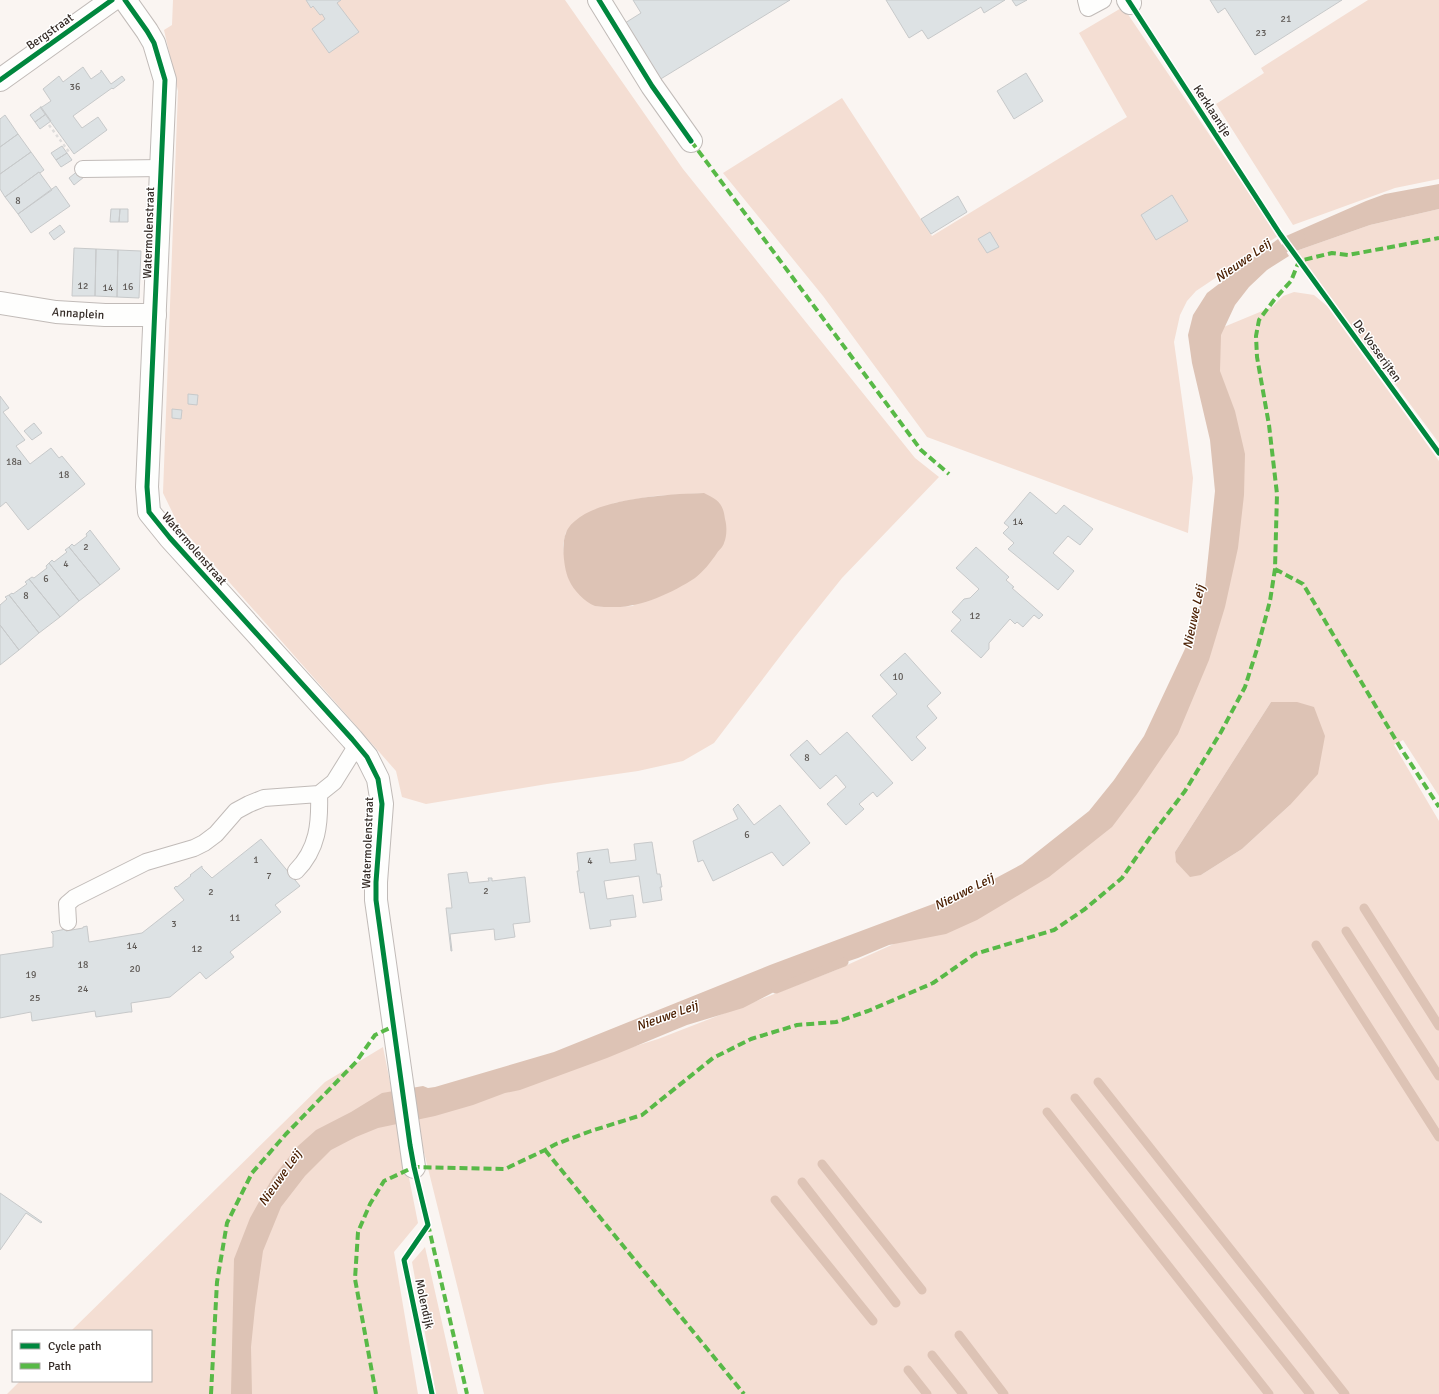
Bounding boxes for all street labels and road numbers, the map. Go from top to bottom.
street label: Bergstraat [24,10,76,54]
street label: Kerklaantje [1190,82,1234,140]
street label: Watermolenstraat [140,187,158,279]
street label: Annaplein [51,304,105,322]
street label: De Vosserijten [1349,317,1405,385]
street label: Watermolenstraat [158,509,230,589]
street label: Watermolenstraat [359,797,377,889]
street label: Molendijk [411,1278,437,1330]

